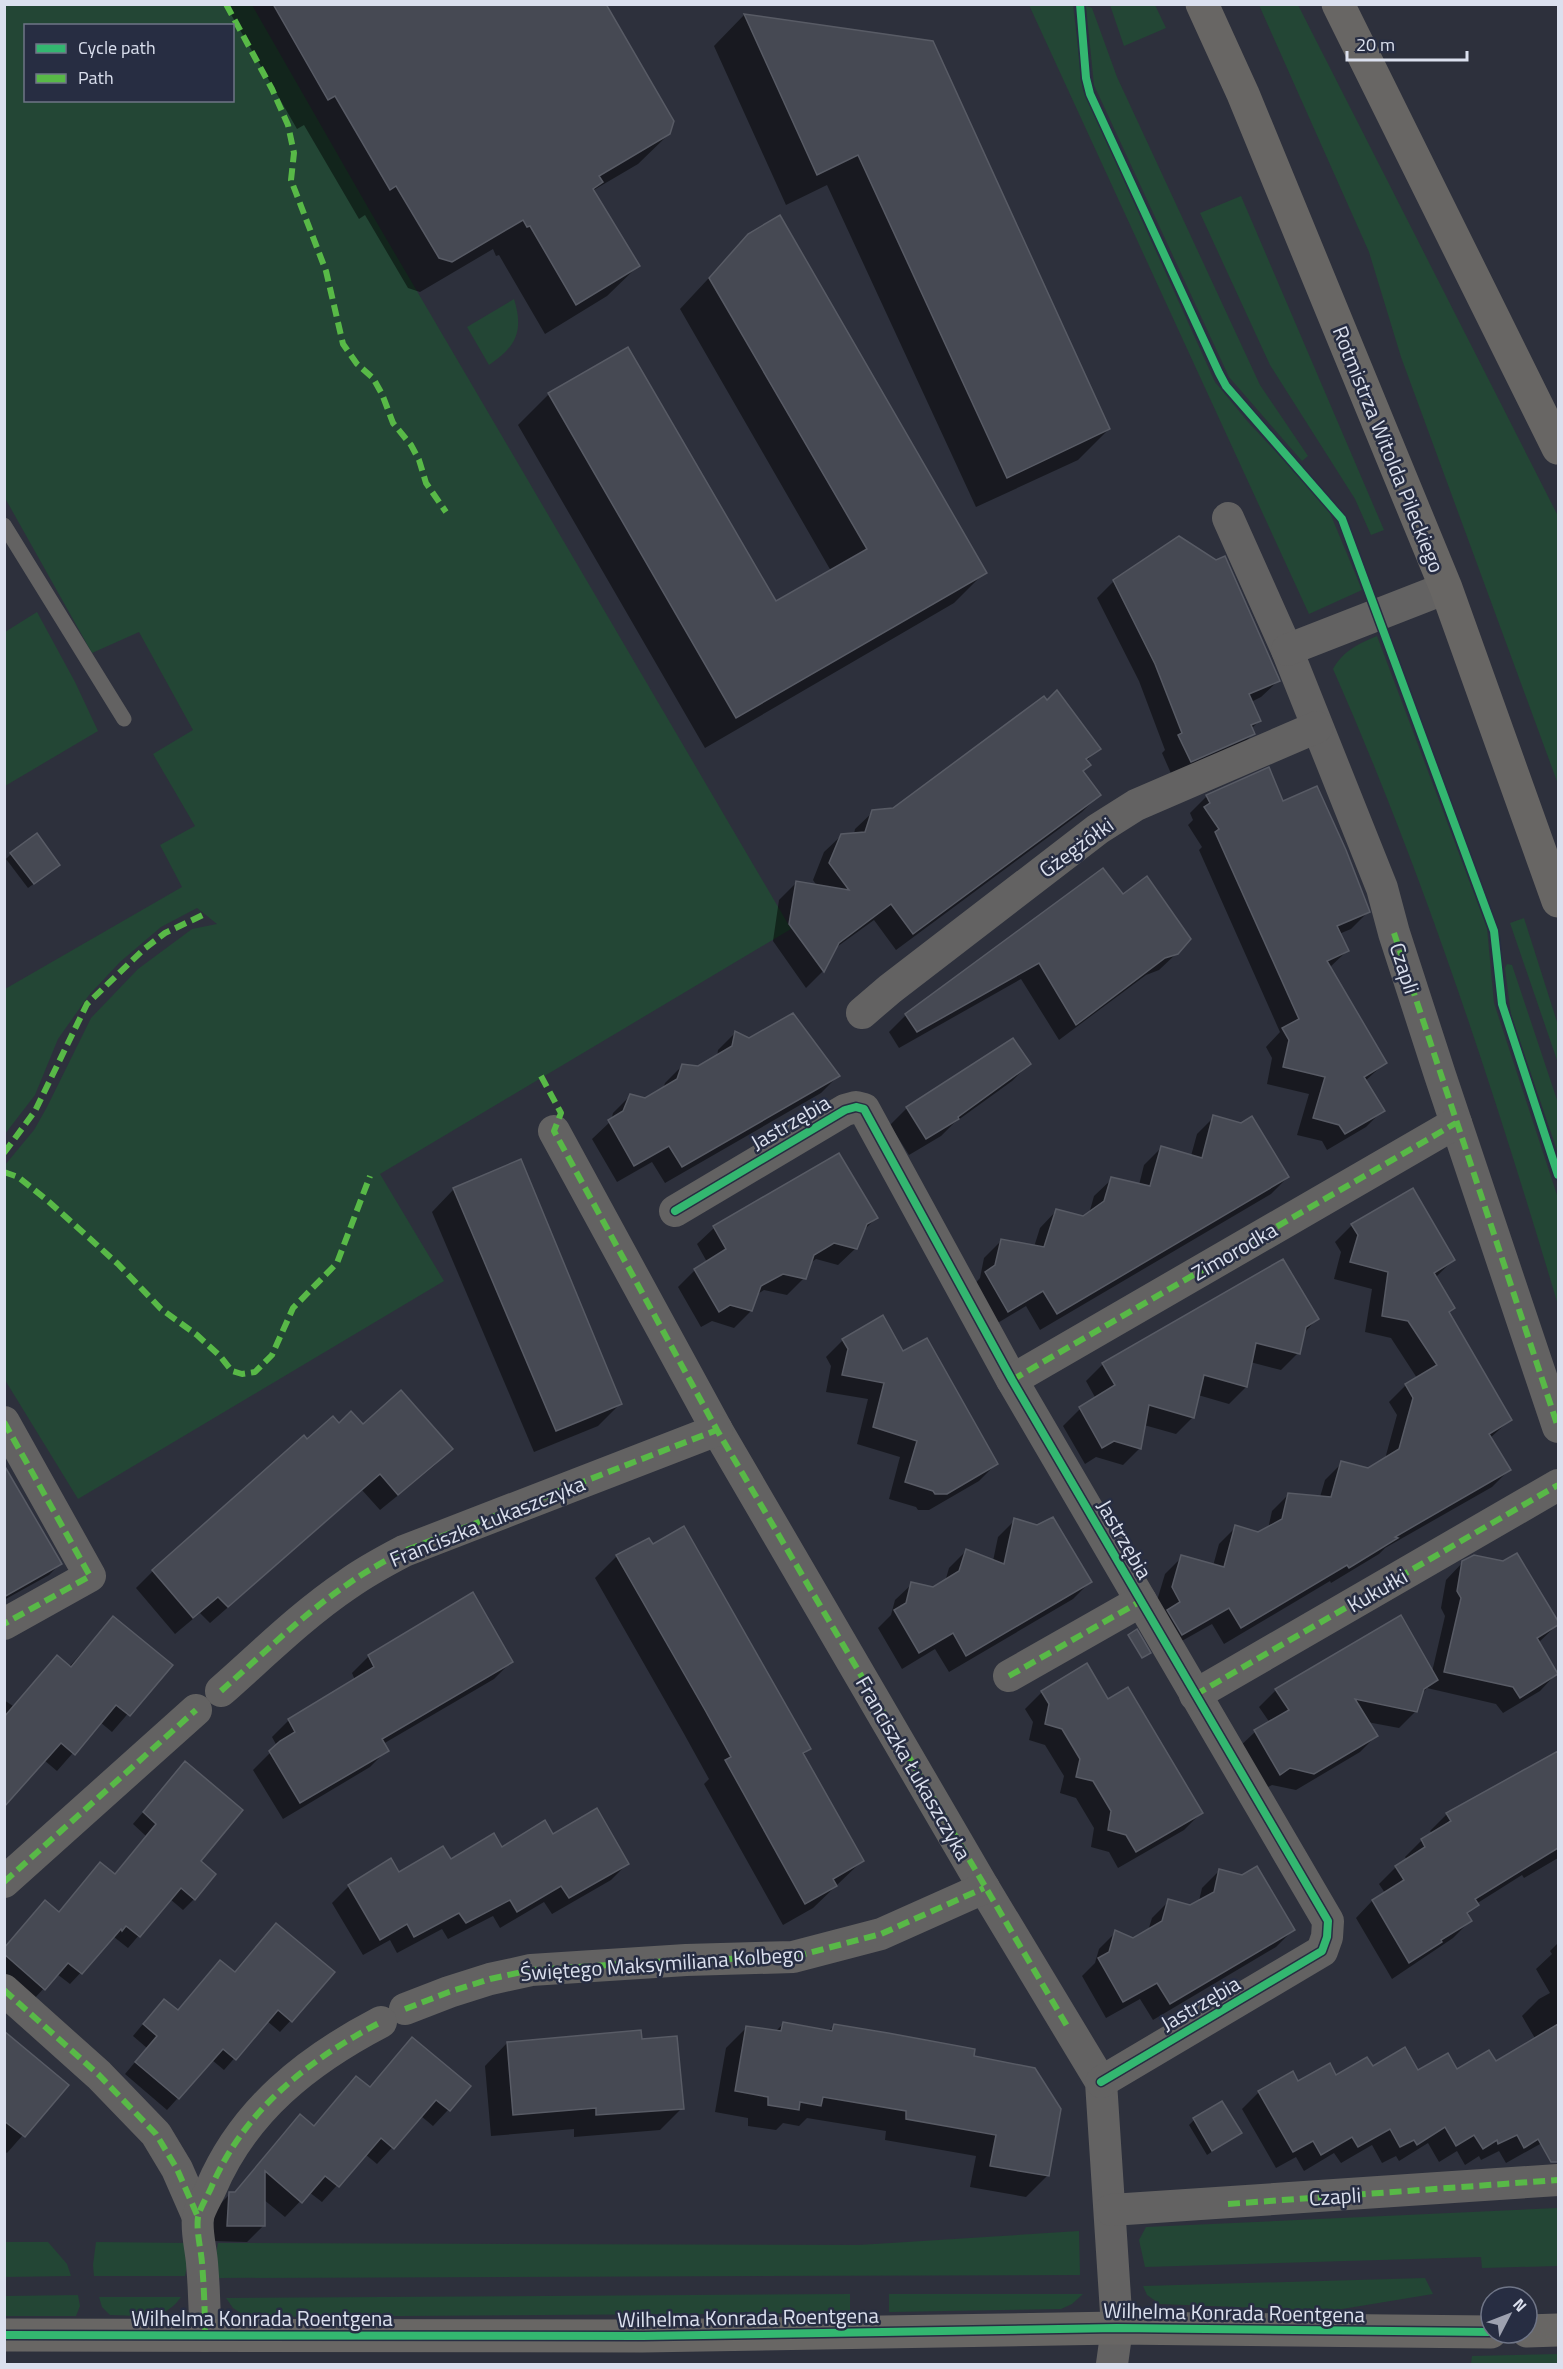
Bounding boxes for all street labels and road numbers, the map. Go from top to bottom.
street label: Rotmistrza Witolda Pileckiego [1325,321,1453,577]
street label: Gżegżółki [1032,809,1120,885]
street label: Czapli [1382,938,1428,998]
street label: Jastrzębia [744,1086,836,1158]
street label: Zimorodka [1185,1213,1283,1288]
street label: Franciszka Łukaszczyka [384,1467,590,1575]
street label: Jastrzębia [1089,1493,1161,1585]
street label: Kukułki [1341,1560,1413,1620]
street label: Franciszka Łukaszczyka [848,1670,980,1867]
street label: Świętego Maksymiliana Kolbego [519,1937,805,1989]
street label: Jastrzębia [1154,1967,1246,2039]
street label: Czapli [1308,2178,1362,2214]
street label: Wilhelma Konrada Roentgena [1103,2294,1366,2330]
street label: Wilhelma Konrada Roentgena [617,2299,880,2335]
street label: Wilhelma Konrada Roentgena [131,2302,393,2334]

